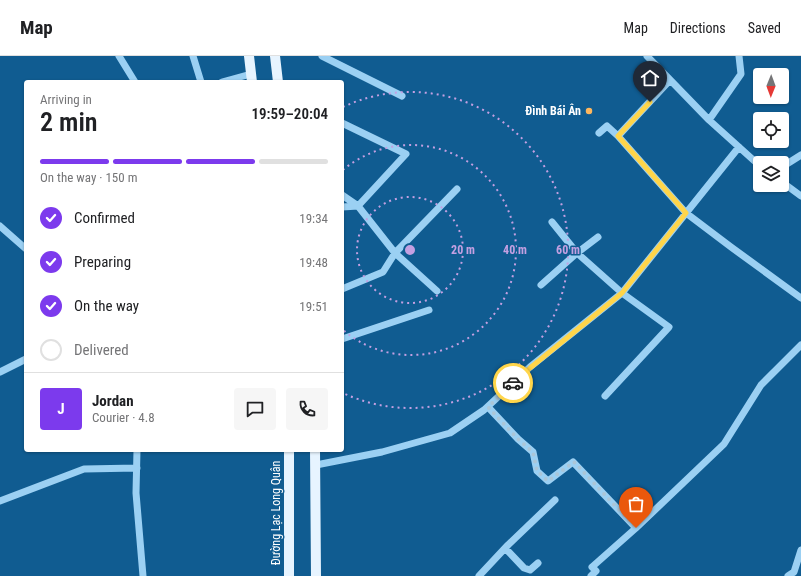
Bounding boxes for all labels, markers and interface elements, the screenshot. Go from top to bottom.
text: Map [20,16,53,39]
text: Map [624,20,648,36]
text: Directions [670,20,726,36]
text: Saved [748,20,781,36]
pin [633,61,667,102]
icon: home [639,67,661,89]
north arrow [753,68,789,104]
map controls [753,68,789,192]
text: Arriving in [40,92,92,107]
place label: Đình Bái Ân [525,103,581,118]
text: 19:59–20:04 [251,105,328,123]
marker: Đình Bái Ân [584,106,594,116]
text: 2 min [40,107,98,137]
button: locate [753,112,789,148]
button: layers [753,156,789,192]
text: On the way · 150 m [40,170,137,185]
icon: check [40,207,62,229]
text: Confirmed [74,209,135,227]
text: 19:34 [299,211,328,226]
centre of rings [403,243,417,257]
text: 20 m [451,243,475,257]
text: 40 m [503,243,527,257]
text: 60 m [556,243,580,257]
icon: check [40,251,62,273]
text: Preparing [74,253,131,271]
text: 19:48 [299,255,328,270]
icon: check [40,295,62,317]
text: On the way [74,297,139,315]
text: 19:51 [299,299,328,314]
text: Delivered [74,341,129,359]
courier [493,363,533,403]
icon: car [502,372,524,394]
button: chat [234,388,276,430]
button: phone [286,388,328,430]
text: Jordan [92,392,134,410]
text: J [57,400,65,418]
text: Courier · 4.8 [92,410,155,425]
street label: Đường Lạc Long Quân [269,460,283,565]
pin [619,487,653,528]
icon: bag [625,493,647,515]

